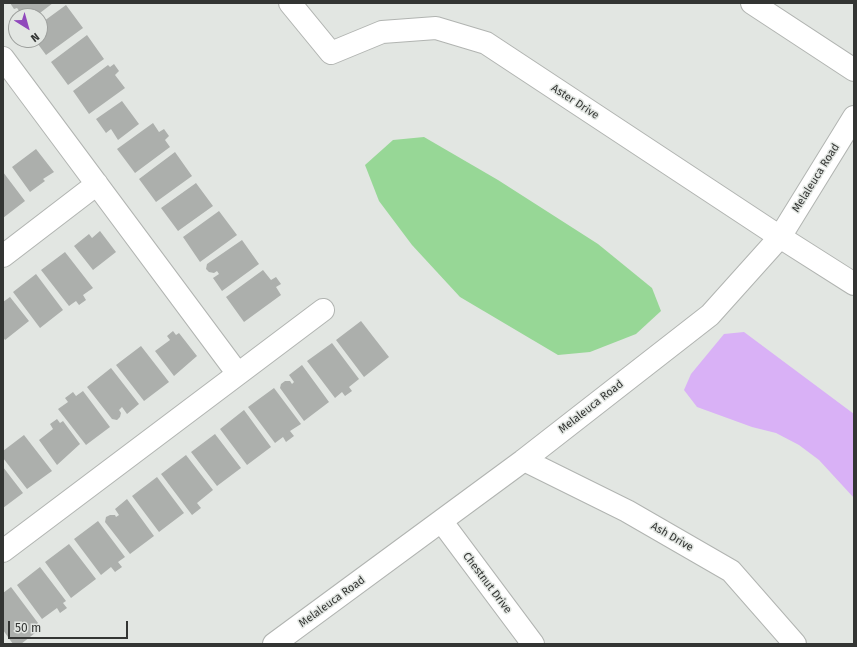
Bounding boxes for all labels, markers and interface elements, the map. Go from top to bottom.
north arrow [8,8,48,48]
text: N [28,30,42,45]
street label: Aster Drive [549,82,601,122]
street label: Melaleuca Road [790,141,842,215]
street label: Melaleuca Road [556,378,626,436]
street label: Ash Drive [649,520,695,554]
street label: Chestnut Drive [460,550,514,616]
street label: Melaleuca Road [296,574,368,630]
scale bar [10,613,130,639]
text: 50 m [15,621,41,635]

